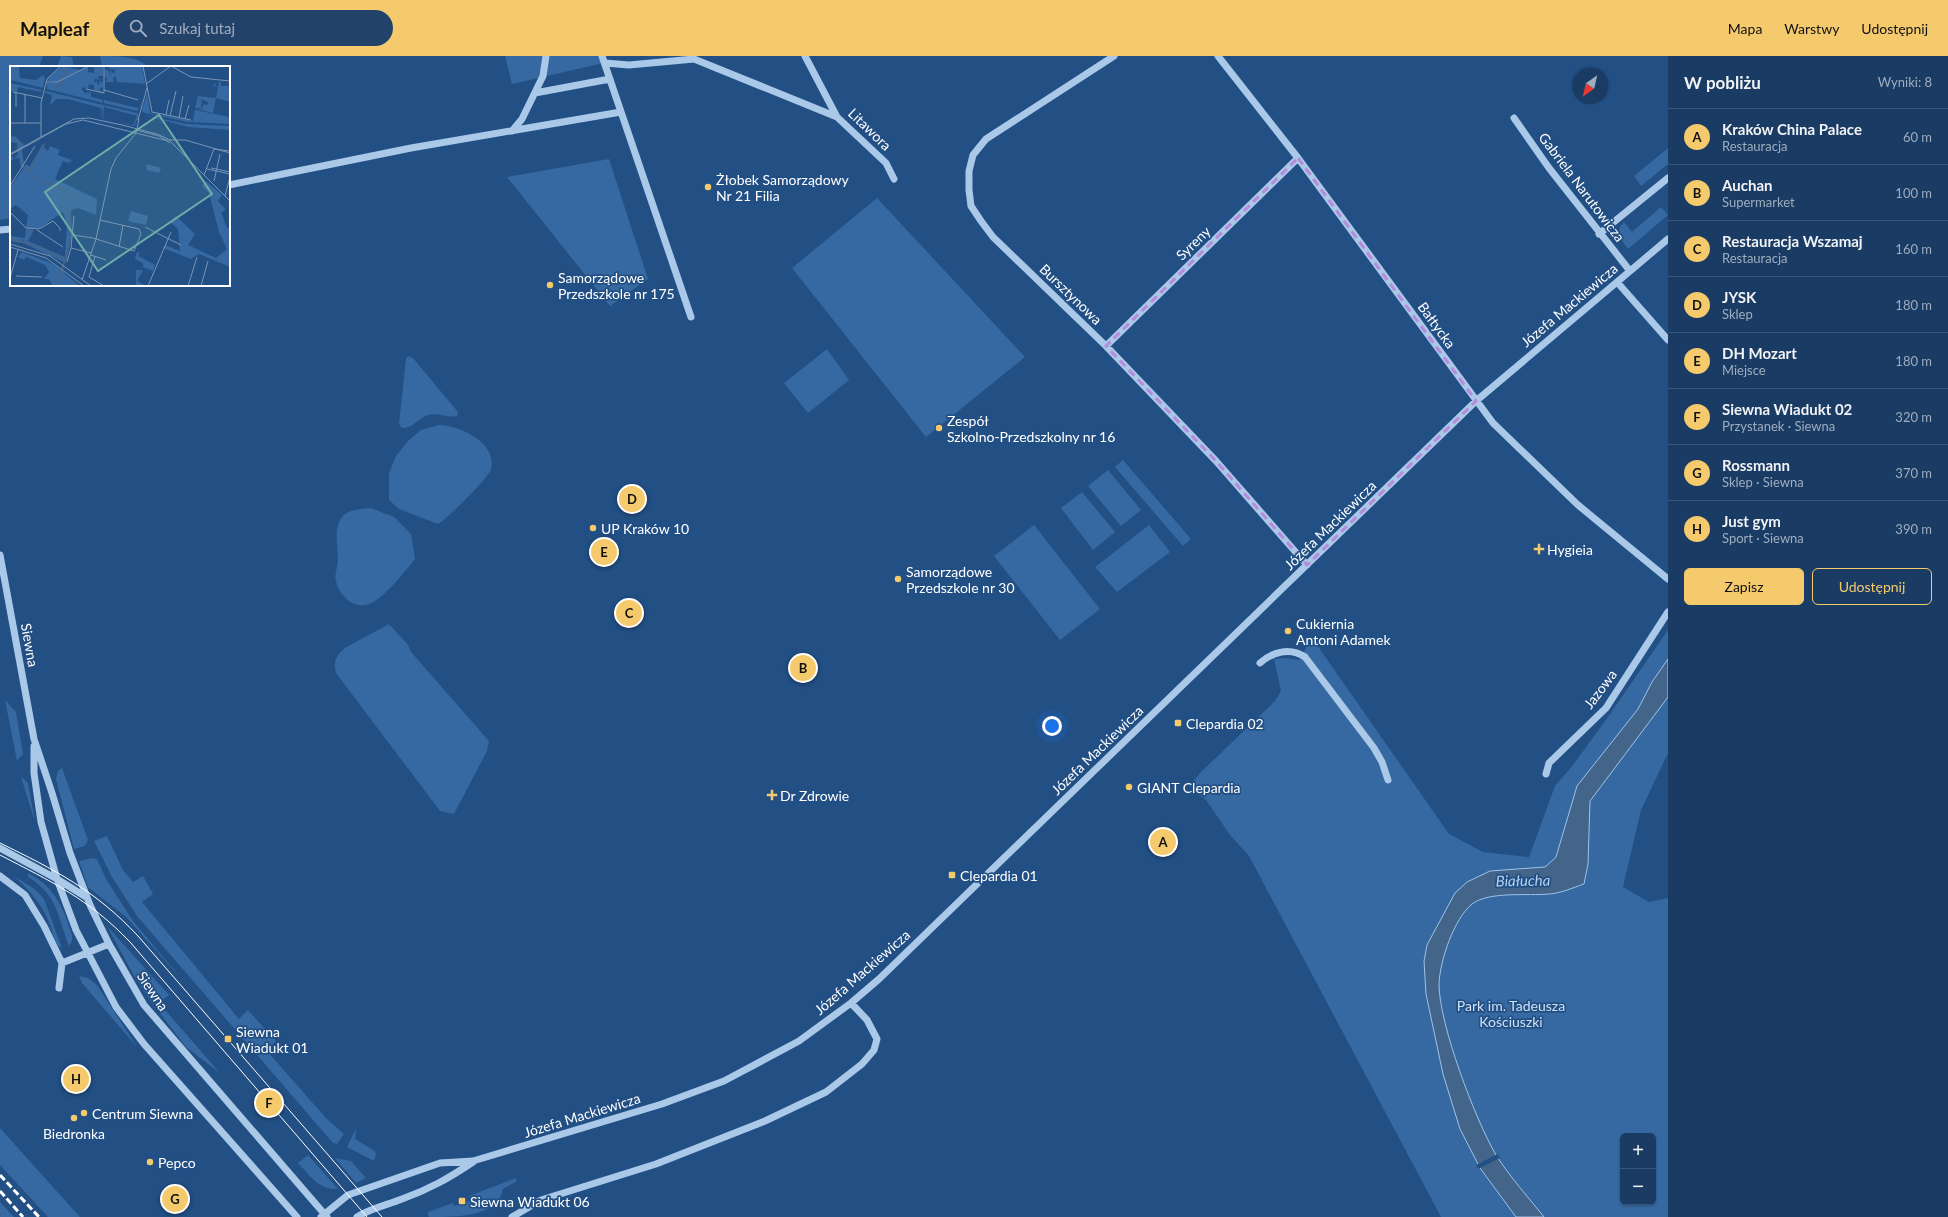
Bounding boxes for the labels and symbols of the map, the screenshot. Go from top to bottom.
inset map [10,66,230,286]
north arrow [1572,68,1608,104]
street label: Litawora [845,104,895,154]
street label: Gabriela Narutowicza [1535,129,1629,245]
place label: Żłobek Samorządowy Nr 21 Filia [716,171,850,204]
marker: Żłobek Samorządowy Nr 21 Filia [703,182,713,192]
street label: Syreny [1172,222,1214,264]
street label: Bursztynowa [1036,260,1106,328]
street label: Józefa Mackiewicza [1517,260,1621,350]
place label: Samorządowe Przedszkole nr 175 [558,269,675,302]
marker: Samorządowe Przedszkole nr 175 [545,280,555,290]
street label: Bałtycka [1415,299,1459,351]
place label: Zespół Szkolno-Przedszkolny nr 16 [947,412,1115,445]
marker: Zespół Szkolno-Przedszkolny nr 16 [934,423,944,433]
street label: Józefa Mackiewicza [1281,477,1379,573]
pin: D [619,484,645,514]
place label: UP Kraków 10 [601,520,689,537]
marker: UP Kraków 10 [588,523,598,533]
pin: E [591,537,617,567]
place label: Hygieia [1547,541,1593,558]
marker: Hygieia [1534,544,1544,554]
place label: Samorządowe Przedszkole nr 30 [906,563,1015,596]
marker: Samorządowe Przedszkole nr 30 [893,574,903,584]
pin: C [616,598,642,628]
place label: Cukiernia Antoni Adamek [1296,615,1391,648]
street label: Siewna [18,622,42,668]
marker: Cukiernia Antoni Adamek [1283,626,1293,636]
pin: B [790,653,816,683]
street label: Jazowa [1580,666,1620,712]
street label: Józefa Mackiewicza [1048,702,1146,798]
place label: Clepardia 02 [1186,715,1264,732]
your location [1042,716,1062,736]
marker: Clepardia 02 [1173,718,1183,728]
place label: GIANT Clepardia [1137,779,1241,796]
marker: GIANT Clepardia [1124,782,1134,792]
place label: Dr Zdrowie [780,787,849,804]
marker: Dr Zdrowie [767,790,777,800]
pin: A [1150,827,1176,857]
place label: Clepardia 01 [960,867,1038,884]
marker: Clepardia 01 [947,870,957,880]
water label: Białucha [1495,871,1551,889]
street label: Józefa Mackiewicza [811,926,913,1018]
street label: Siewna [134,968,172,1014]
park label: Park im. Tadeusza Kościuszki [1457,997,1565,1030]
place label: Siewna Wiadukt 01 [236,1023,308,1056]
marker: Siewna Wiadukt 01 [223,1034,233,1044]
pin: H [63,1064,89,1094]
pin: F [256,1088,282,1118]
street label: Józefa Mackiewicza [522,1089,642,1141]
place label: Centrum Siewna [92,1105,193,1122]
marker: Centrum Siewna [79,1108,89,1118]
marker: Biedronka [69,1113,79,1123]
place label: Biedronka [43,1125,105,1142]
place label: Pepco [158,1154,196,1171]
marker: Pepco [145,1157,155,1167]
pin: G [162,1184,188,1214]
place label: Siewna Wiadukt 06 [470,1193,590,1210]
marker: Siewna Wiadukt 06 [457,1196,467,1206]

